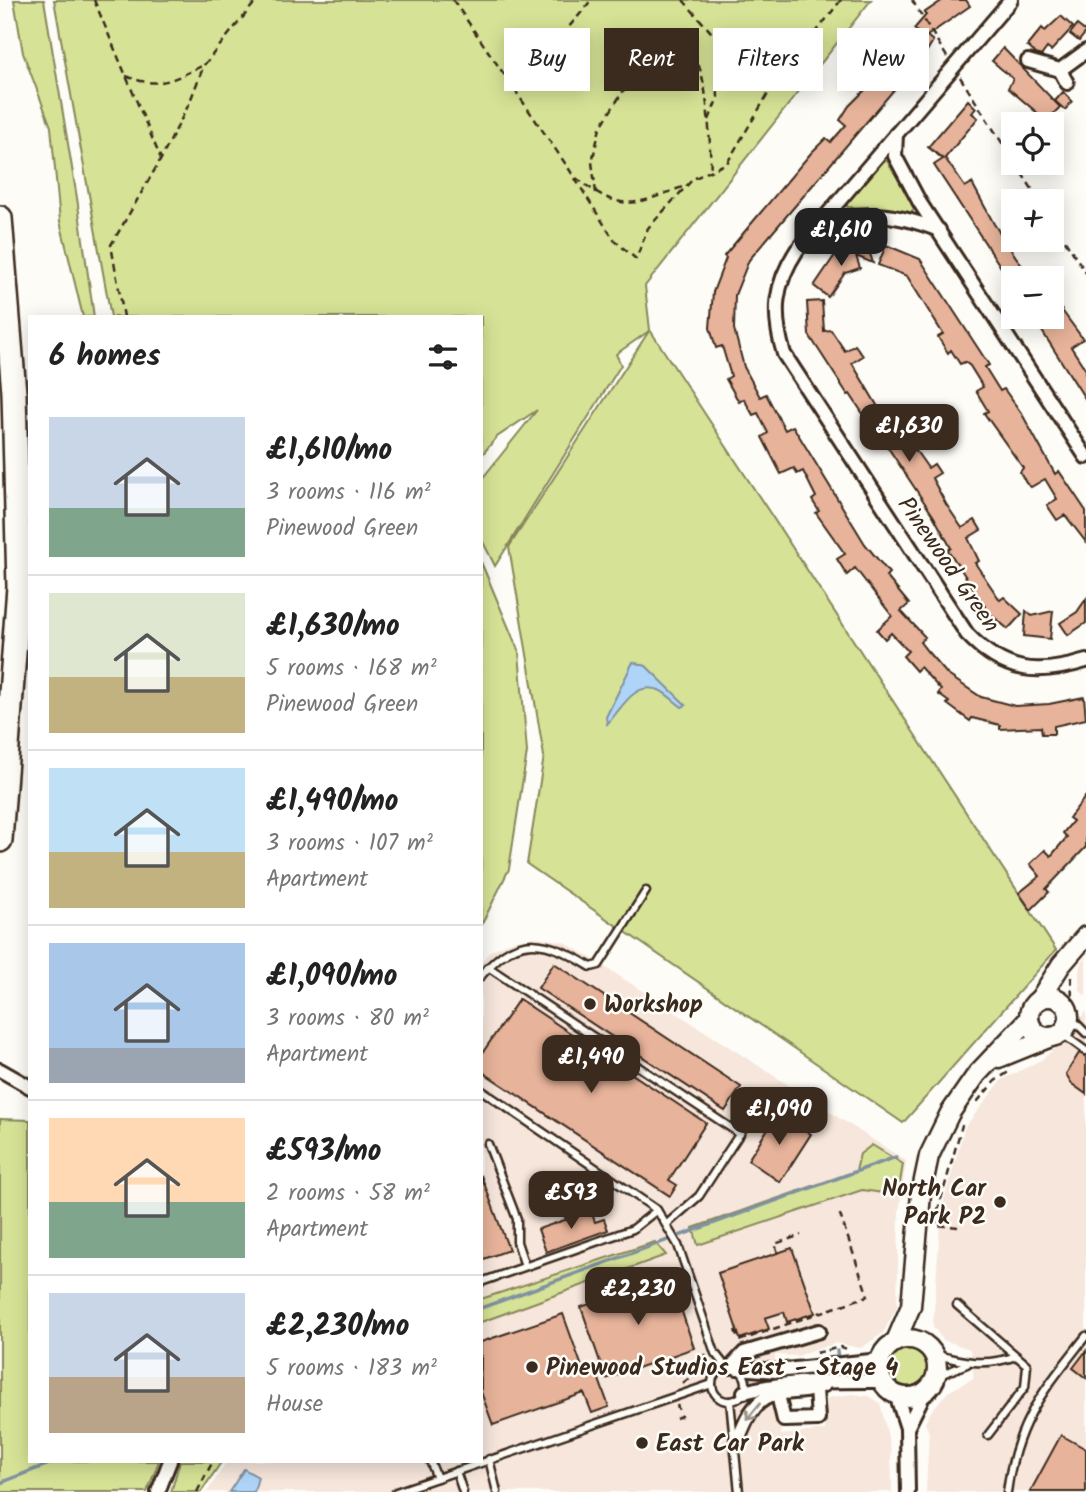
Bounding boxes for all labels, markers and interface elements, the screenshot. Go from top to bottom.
chip: Buy [504,28,590,91]
chip: Rent [604,28,699,91]
chip: Filters [713,28,823,91]
chip: New [837,28,929,91]
map controls [1001,112,1064,329]
button: locate [1001,112,1064,175]
button: + [1001,189,1064,252]
pin: £1,610 [784,208,898,268]
text: £1,610 [810,213,872,249]
button: − [1001,266,1064,329]
text: 6 homes [49,333,161,381]
icon: filters [424,338,462,376]
pin: £1,630 [852,405,966,464]
text: £1,630 [876,409,942,445]
text: £1,610/mo [266,427,392,475]
icon: home [105,445,189,529]
text: 3 rooms · 116 m² [266,475,431,511]
street label: Pinewood Green [886,489,1009,641]
text: Pinewood Green [266,511,418,547]
text: £1,630/mo [266,603,400,651]
icon: home [105,621,189,705]
text: 5 rooms · 168 m² [266,651,437,687]
text: Pinewood Green [266,687,418,723]
text: £1,490/mo [266,778,399,826]
icon: home [105,796,189,880]
text: 3 rooms · 107 m² [266,826,433,862]
text: Apartment [266,862,368,898]
text: £1,090/mo [266,953,398,1001]
icon: home [105,971,189,1055]
place label: Workshop [604,986,703,1025]
marker: Workshop [582,996,598,1012]
text: 3 rooms · 80 m² [266,1001,429,1037]
pin: £1,490 [534,1036,648,1095]
text: Apartment [266,1037,368,1073]
text: £1,490 [558,1040,624,1076]
pin: £1,090 [722,1088,836,1147]
text: £1,090 [746,1092,812,1128]
text: £593/mo [266,1128,381,1176]
icon: home [105,1146,189,1230]
place label: North Car Park P2 [882,1170,987,1237]
pin: £593 [530,1172,612,1231]
text: 2 rooms · 58 m² [266,1176,430,1212]
text: £593 [545,1176,597,1212]
marker: North Car Park P2 [992,1194,1008,1210]
text: Apartment [266,1212,368,1248]
pin: £2,230 [581,1268,695,1327]
text: £2,230 [601,1272,675,1308]
text: £2,230/mo [266,1303,409,1351]
icon: home [105,1321,189,1405]
place label: Pinewood Studios East - Stage 4 [546,1349,898,1388]
text: 5 rooms · 183 m² [266,1351,437,1387]
marker: Pinewood Studios East - Stage 4 [524,1359,540,1375]
text: House [266,1387,323,1423]
one-way arrow [746,1403,761,1421]
place label: East Car Park [656,1425,805,1464]
marker: East Car Park [634,1435,650,1451]

